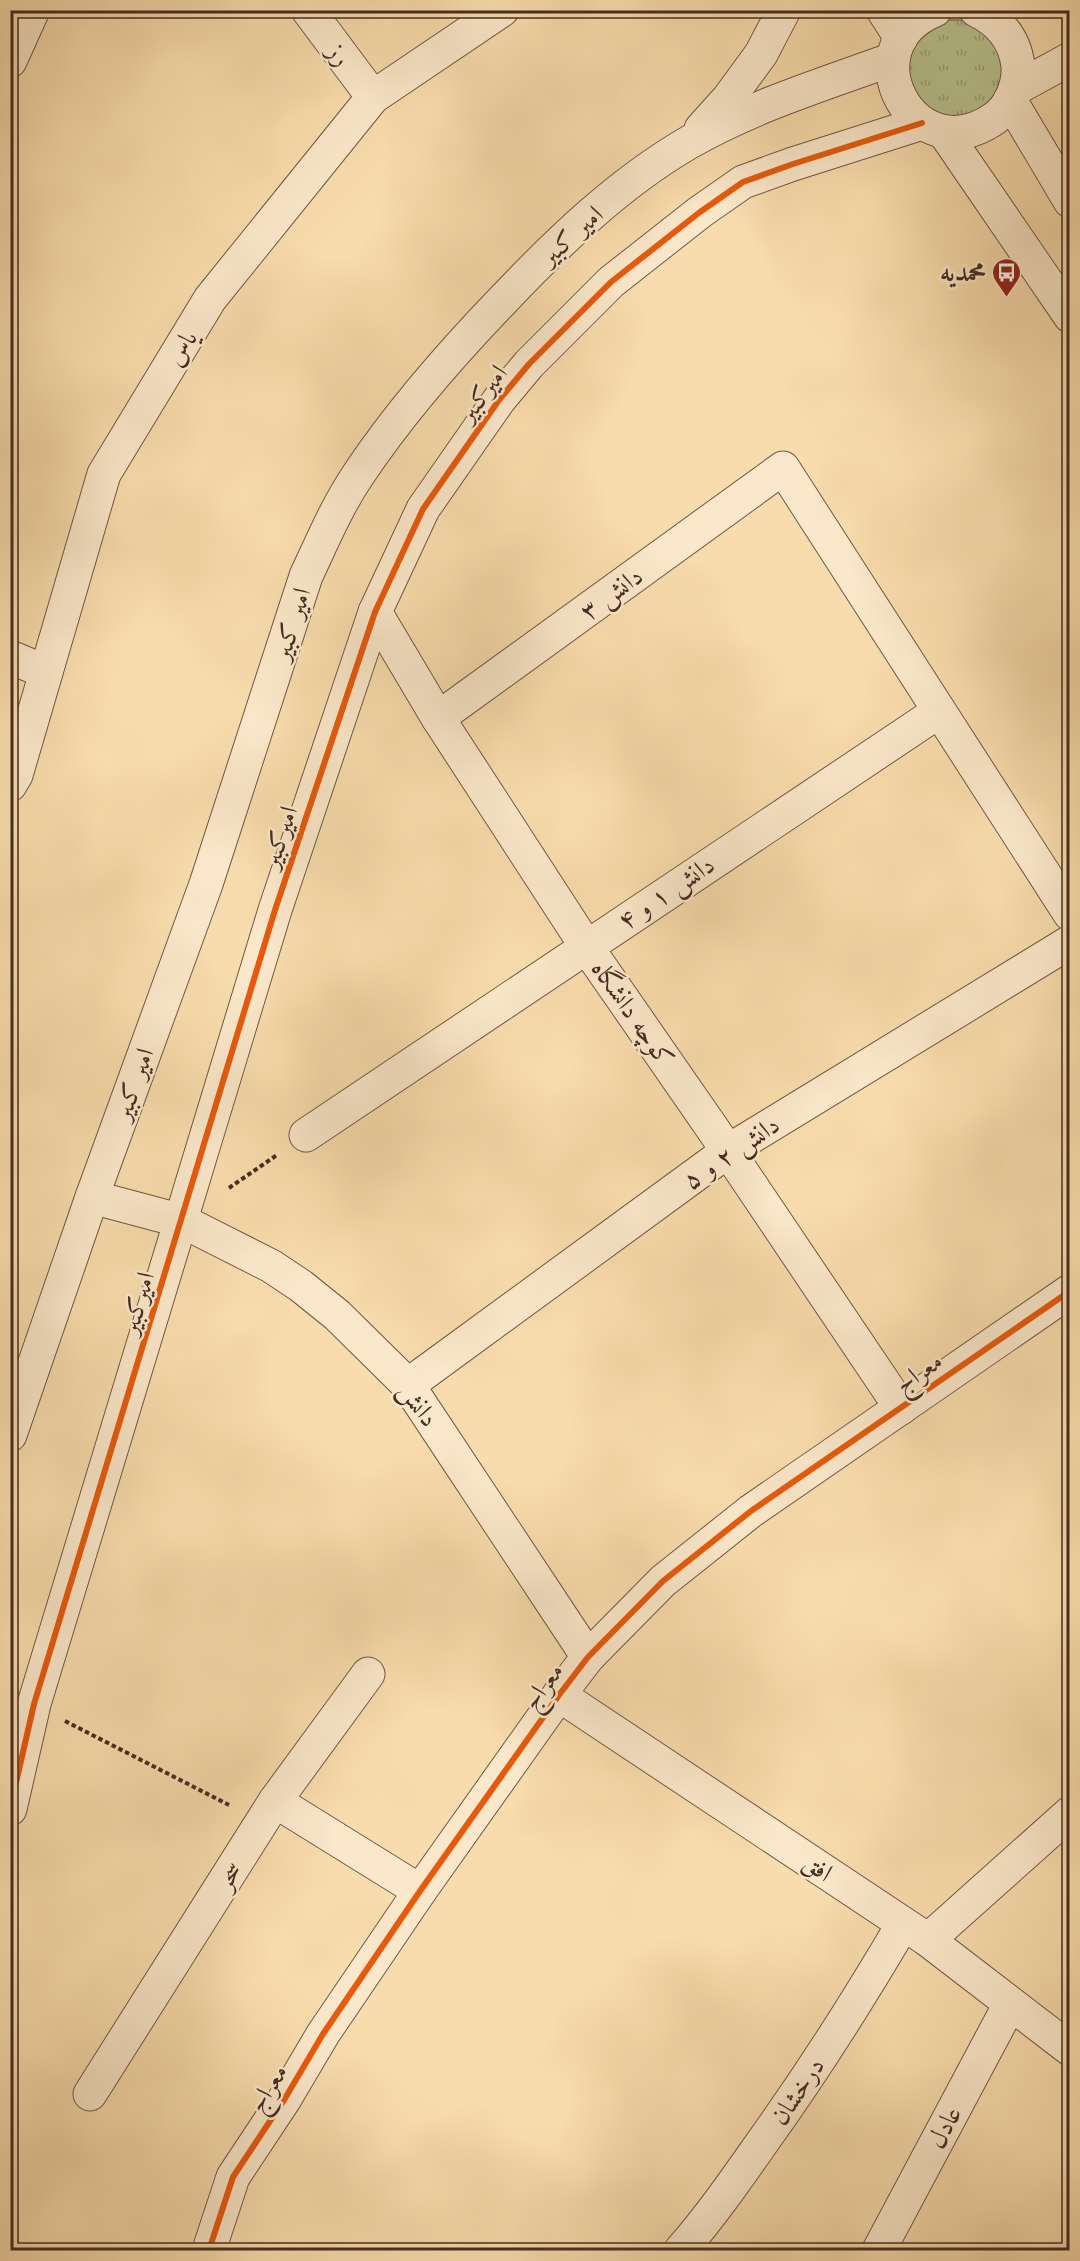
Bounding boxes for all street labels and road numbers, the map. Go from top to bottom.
street label: رز [318,33,360,73]
street label: امیر کبیر [530,197,611,275]
street label: یاس [157,322,207,373]
street label: امیرکبیر [447,357,516,432]
street label: دانش ۳ [573,559,650,628]
street label: امیر کبیر [262,583,320,668]
street label: امیرکبیر [252,801,306,876]
street label: دانش ۱ و ۴ [611,847,722,938]
street label: کوچه دانشگاه [583,953,682,1074]
street label: امیر کبیر [103,1043,163,1128]
street label: دانش ۲ و ۵ [676,1107,787,1198]
street label: امیرکبیر [111,1267,164,1342]
street label: معراج [887,1343,953,1406]
street label: دانش [390,1375,447,1434]
street label: معراج [513,1655,577,1721]
street label: افق [796,1845,840,1890]
street label: سحر [205,1855,250,1899]
street label: درخشان [762,2051,833,2132]
street label: معراج [239,2057,301,2123]
street label: عادل [919,2100,970,2155]

